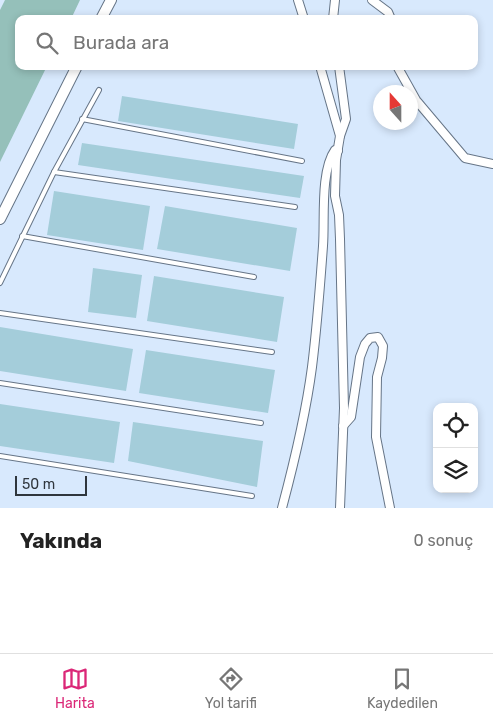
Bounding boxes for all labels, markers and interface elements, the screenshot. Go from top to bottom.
search box [15,15,478,70]
icon: search [33,29,61,57]
text: Burada ara [73,31,169,54]
north arrow [373,85,418,130]
map controls [433,403,478,493]
button: locate [433,403,478,448]
button: layers [433,448,478,493]
scale bar [15,473,88,496]
text: 50 m [22,476,55,493]
text: Yakında [20,528,102,553]
text: 0 sonuç [413,531,473,550]
tab: Harita [55,665,95,712]
tab: Yol tarifi [205,665,257,712]
tab: Kaydedilen [367,665,438,712]

